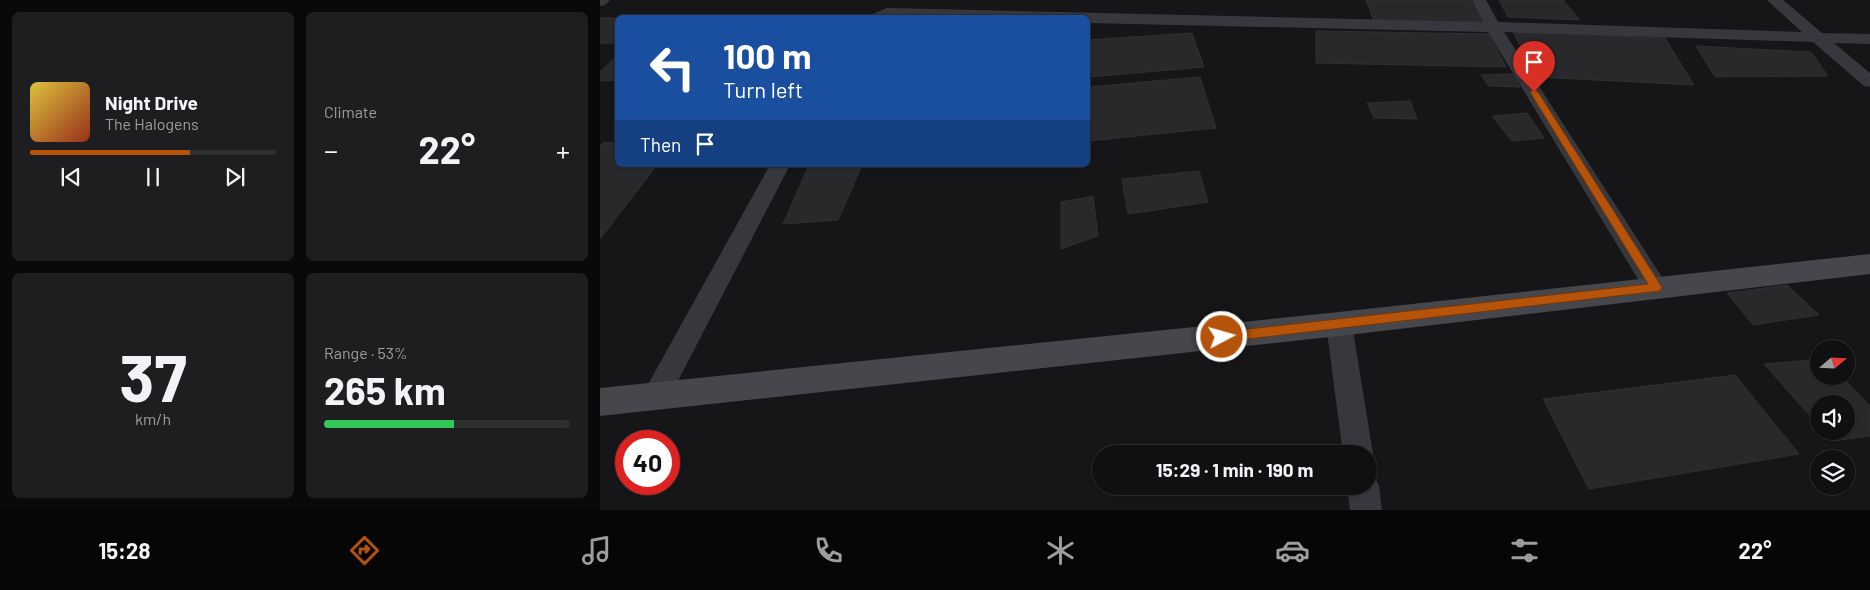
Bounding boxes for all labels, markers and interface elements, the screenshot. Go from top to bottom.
text: 100 m [723,34,812,76]
icon: left [640,35,705,100]
pin [1513,41,1555,92]
icon: arrive [1520,48,1548,76]
text: Turn left [723,76,803,102]
text: Night Drive [105,91,198,114]
text: Climate [324,102,377,121]
text: The Halogens [105,114,199,133]
text: 22° [419,126,475,172]
icon: arrive [691,130,719,158]
text: − [324,133,338,167]
text: + [556,133,570,167]
text: Then [640,133,681,156]
icon: previous [57,163,85,191]
icon: pause [139,163,167,191]
icon: next [221,163,249,191]
position arrow [1195,310,1247,362]
text: 37 [119,337,187,415]
north arrow [1810,340,1855,385]
map controls [1810,340,1855,495]
text: Range · 53% [324,343,407,362]
text: 265 km [324,367,446,413]
button: sound [1810,395,1855,440]
text: km/h [135,409,171,428]
speed limit sign: 40 [615,430,680,495]
button: layers [1810,450,1855,495]
text: 15:29 · 1 min · 190 m [1156,458,1313,481]
icon: directions [347,533,382,568]
icon: music [579,533,614,568]
icon: phone [811,533,846,568]
icon: climate [1043,533,1078,568]
icon: car [1275,533,1310,568]
icon: filters [1507,533,1542,568]
text: 15:28 [98,537,150,563]
text: 22° [1739,537,1771,563]

